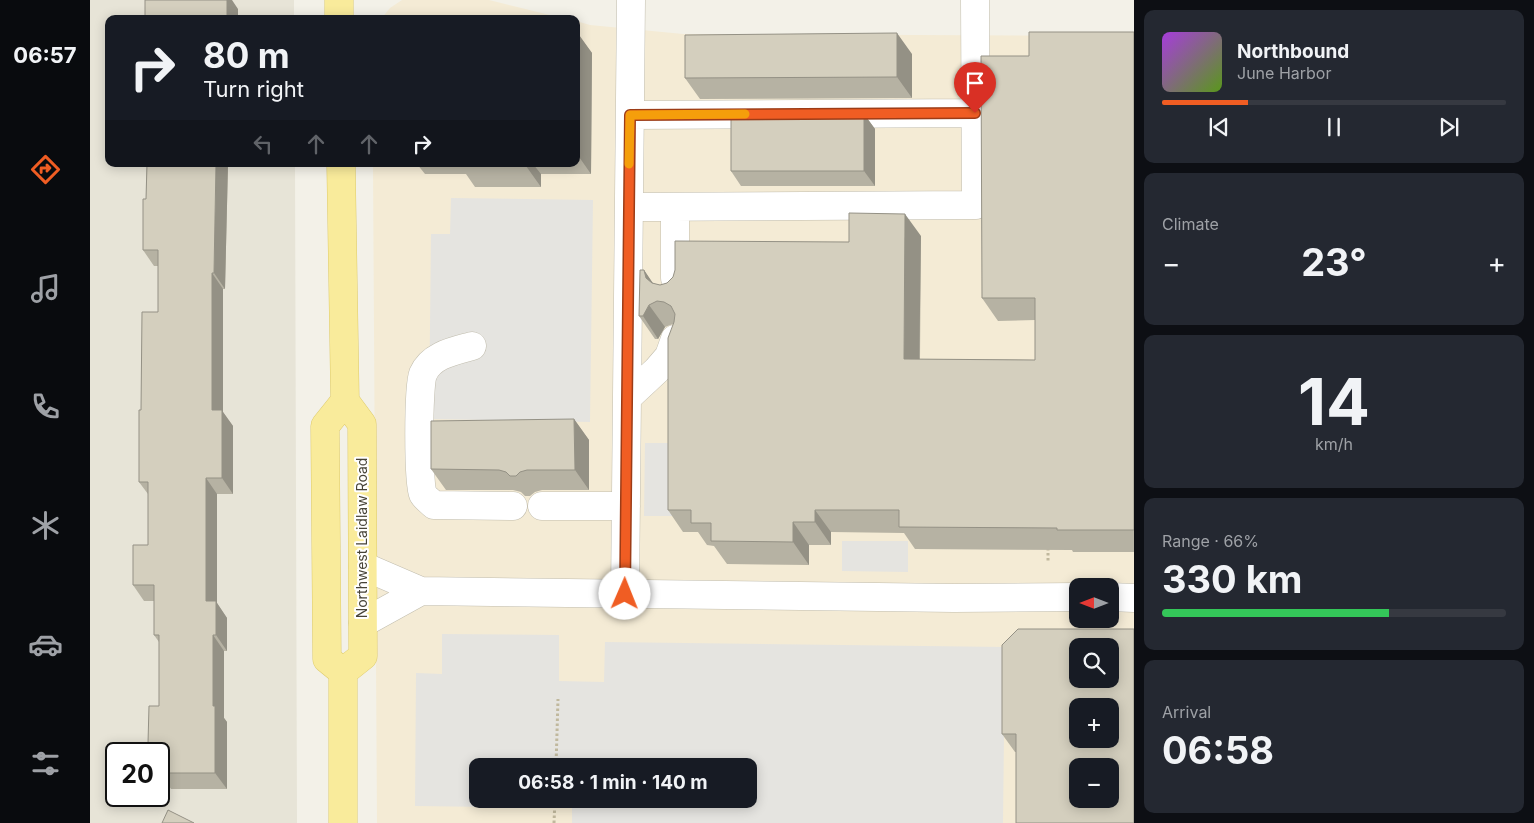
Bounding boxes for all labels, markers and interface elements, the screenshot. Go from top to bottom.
text: 80 m [203,34,290,76]
icon: right [120,35,185,100]
text: Northbound [1237,40,1349,63]
text: 06:57 [13,42,77,68]
pin [954,62,996,113]
text: June Harbor [1237,63,1331,83]
icon: arrive [961,69,989,97]
text: Turn right [203,76,304,102]
icon: previous [1205,113,1233,141]
icon: pause [1320,113,1348,141]
icon: next [1435,113,1463,141]
icon: left [249,130,277,158]
icon: ahead [302,130,330,158]
icon: ahead [355,130,383,158]
icon: right [408,130,436,158]
icon: directions [28,152,63,187]
text: Climate [1162,214,1219,234]
text: 23° [1301,239,1367,285]
text: − [1162,246,1181,280]
text: + [1487,246,1506,280]
icon: music [28,271,63,306]
text: 14 [1298,362,1370,441]
icon: phone [28,389,63,424]
text: km/h [1315,434,1353,454]
street label: Northwest Laidlaw Road [353,458,370,618]
icon: climate [28,508,63,543]
text: Range · 66% [1162,531,1259,551]
text: 330 km [1162,556,1302,602]
position arrow [598,567,650,619]
north arrow [1069,578,1119,628]
map controls [1069,578,1119,808]
icon: car [28,627,63,662]
button: search [1069,638,1119,688]
button: + [1069,698,1119,748]
text: Arrival [1162,702,1211,722]
text: 06:58 [1162,727,1274,773]
speed limit sign: 20 [105,742,170,807]
icon: filters [28,746,63,781]
button: − [1069,758,1119,808]
text: 06:58 · 1 min · 140 m [518,771,708,794]

